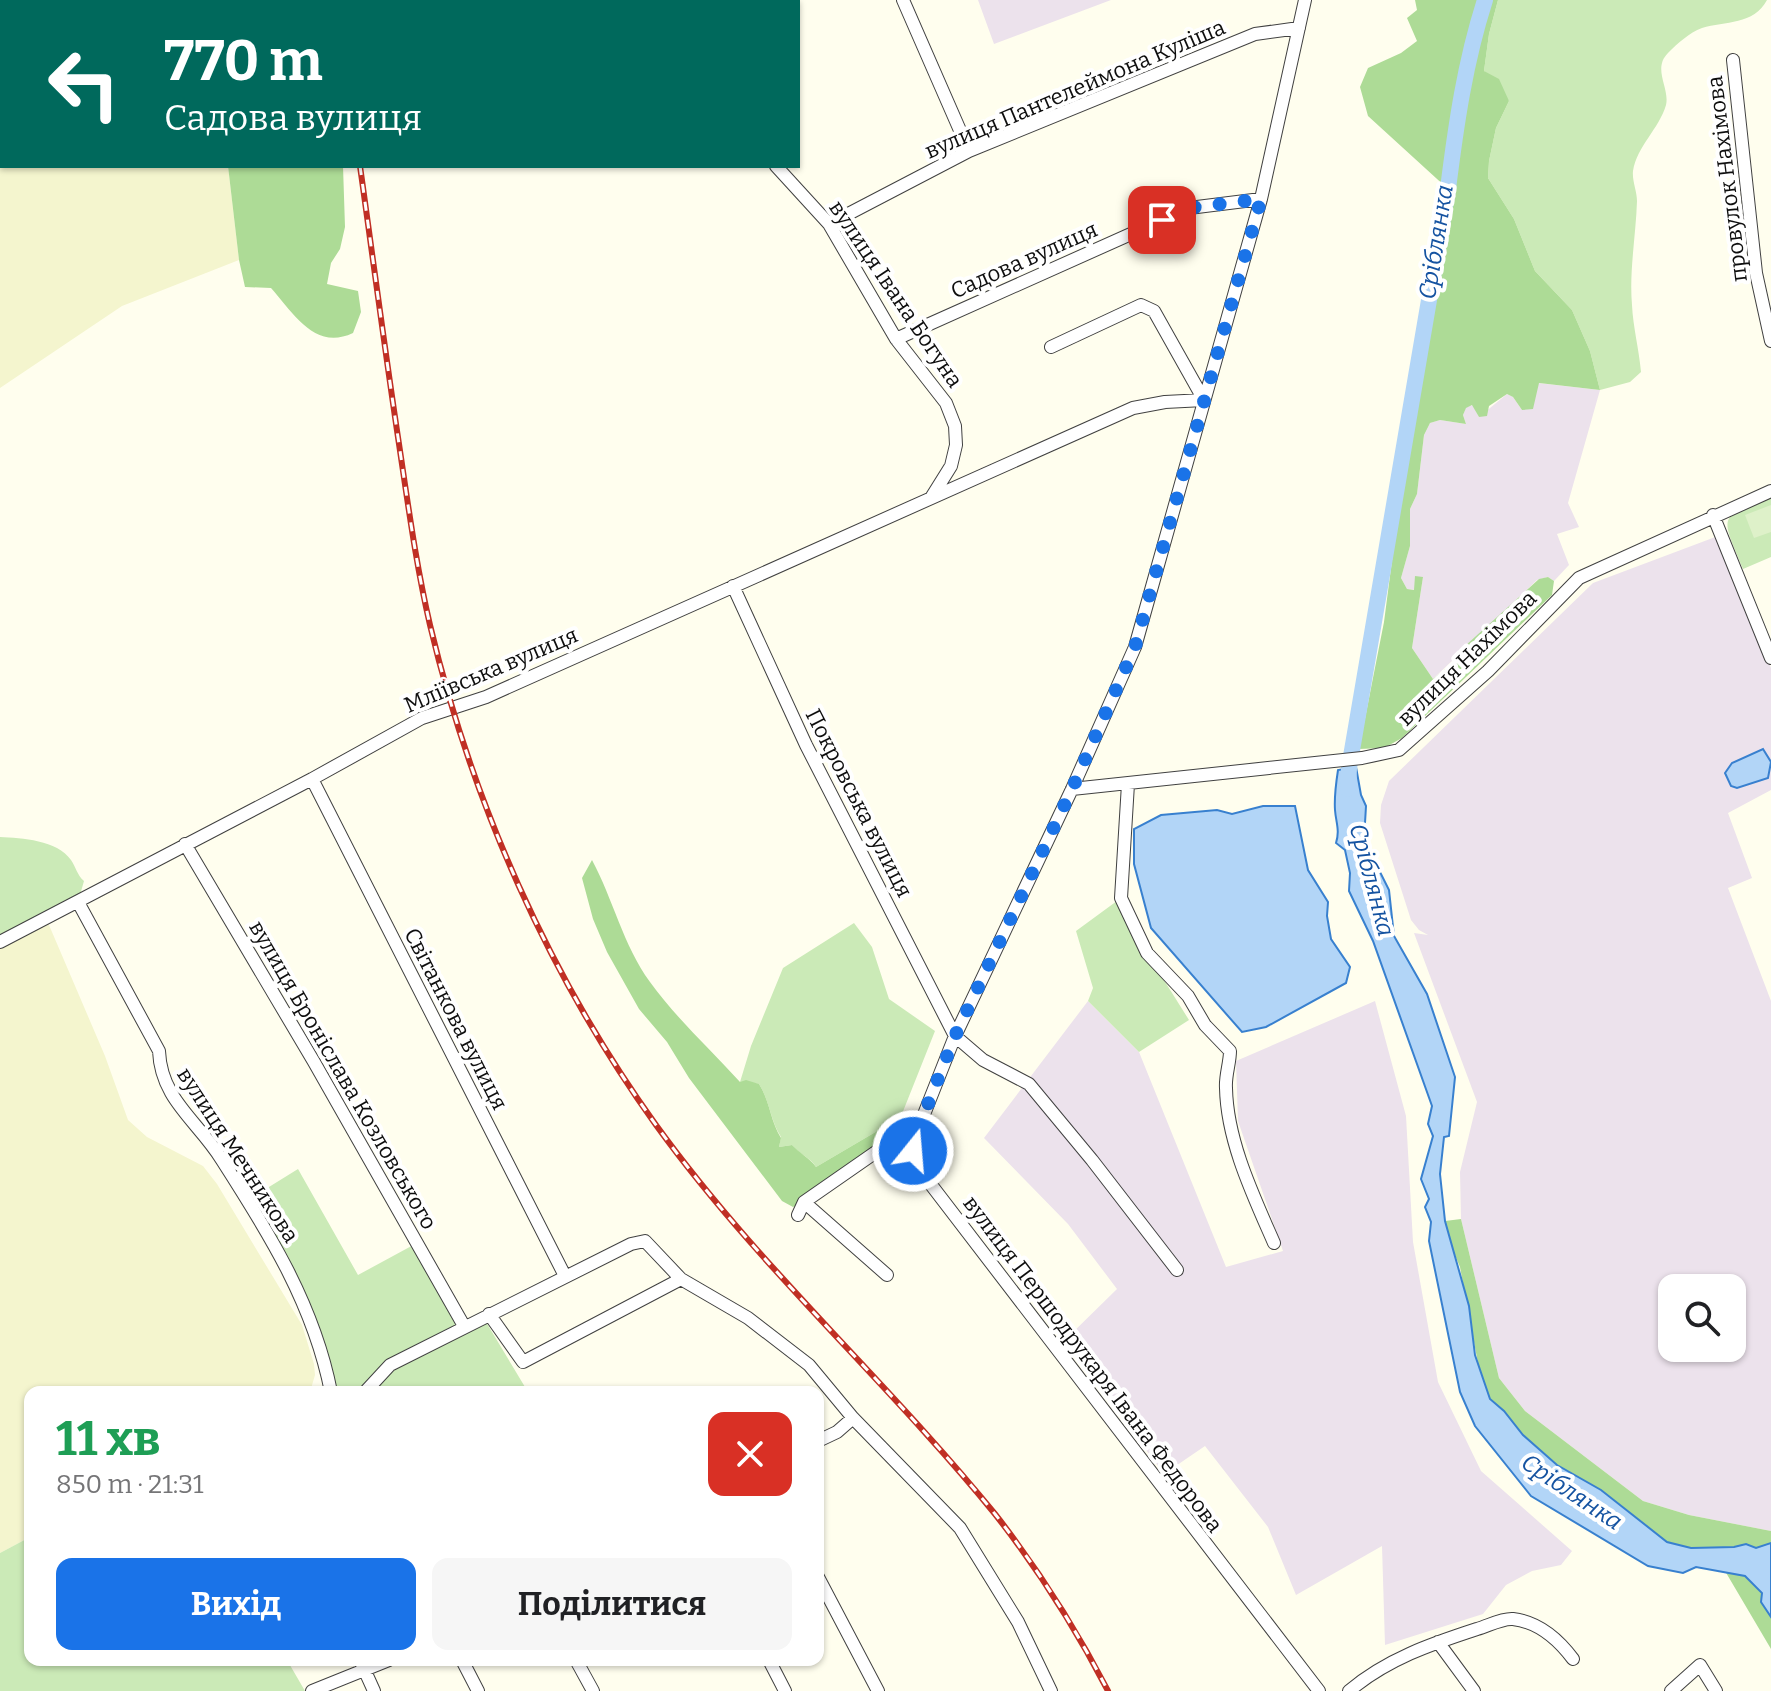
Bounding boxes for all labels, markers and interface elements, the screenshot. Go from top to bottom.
street label: вулиця Пантелеймона Куліша [921,13,1229,165]
text: 770 m [164,28,323,95]
icon: left [32,32,136,136]
street label: провулок Нахімова [1701,74,1753,284]
text: Садова вулиця [164,96,422,140]
water label: Сріблянка [1413,183,1459,301]
pin [1128,186,1196,254]
street label: вулиця Івана Богуна [823,195,969,393]
icon: arrive [1140,198,1184,242]
street label: Садова вулиця [947,216,1101,304]
street label: вулиця Нахімова [1392,585,1542,731]
street label: Мліївська вулиця [400,621,582,719]
street label: Покровська вулиця [800,704,918,902]
water label: Сріблянка [1344,821,1400,939]
street label: вулиця Броніслава Козловського [243,916,443,1234]
street label: Світанкова вулиця [398,924,514,1114]
street label: вулиця Мечникова [171,1062,305,1248]
position arrow [871,1109,955,1193]
street label: вулиця Першодрукаря Івана Федорова [957,1190,1229,1538]
map controls [1658,1274,1746,1362]
button: search [1658,1274,1746,1362]
text: 11 хв [56,1410,161,1468]
button: close [708,1412,792,1496]
water label: Сріблянка [1516,1448,1628,1536]
text: 850 m · 21:31 [56,1469,204,1500]
button: Вихід [56,1558,416,1650]
button: Поділитися [432,1558,792,1650]

